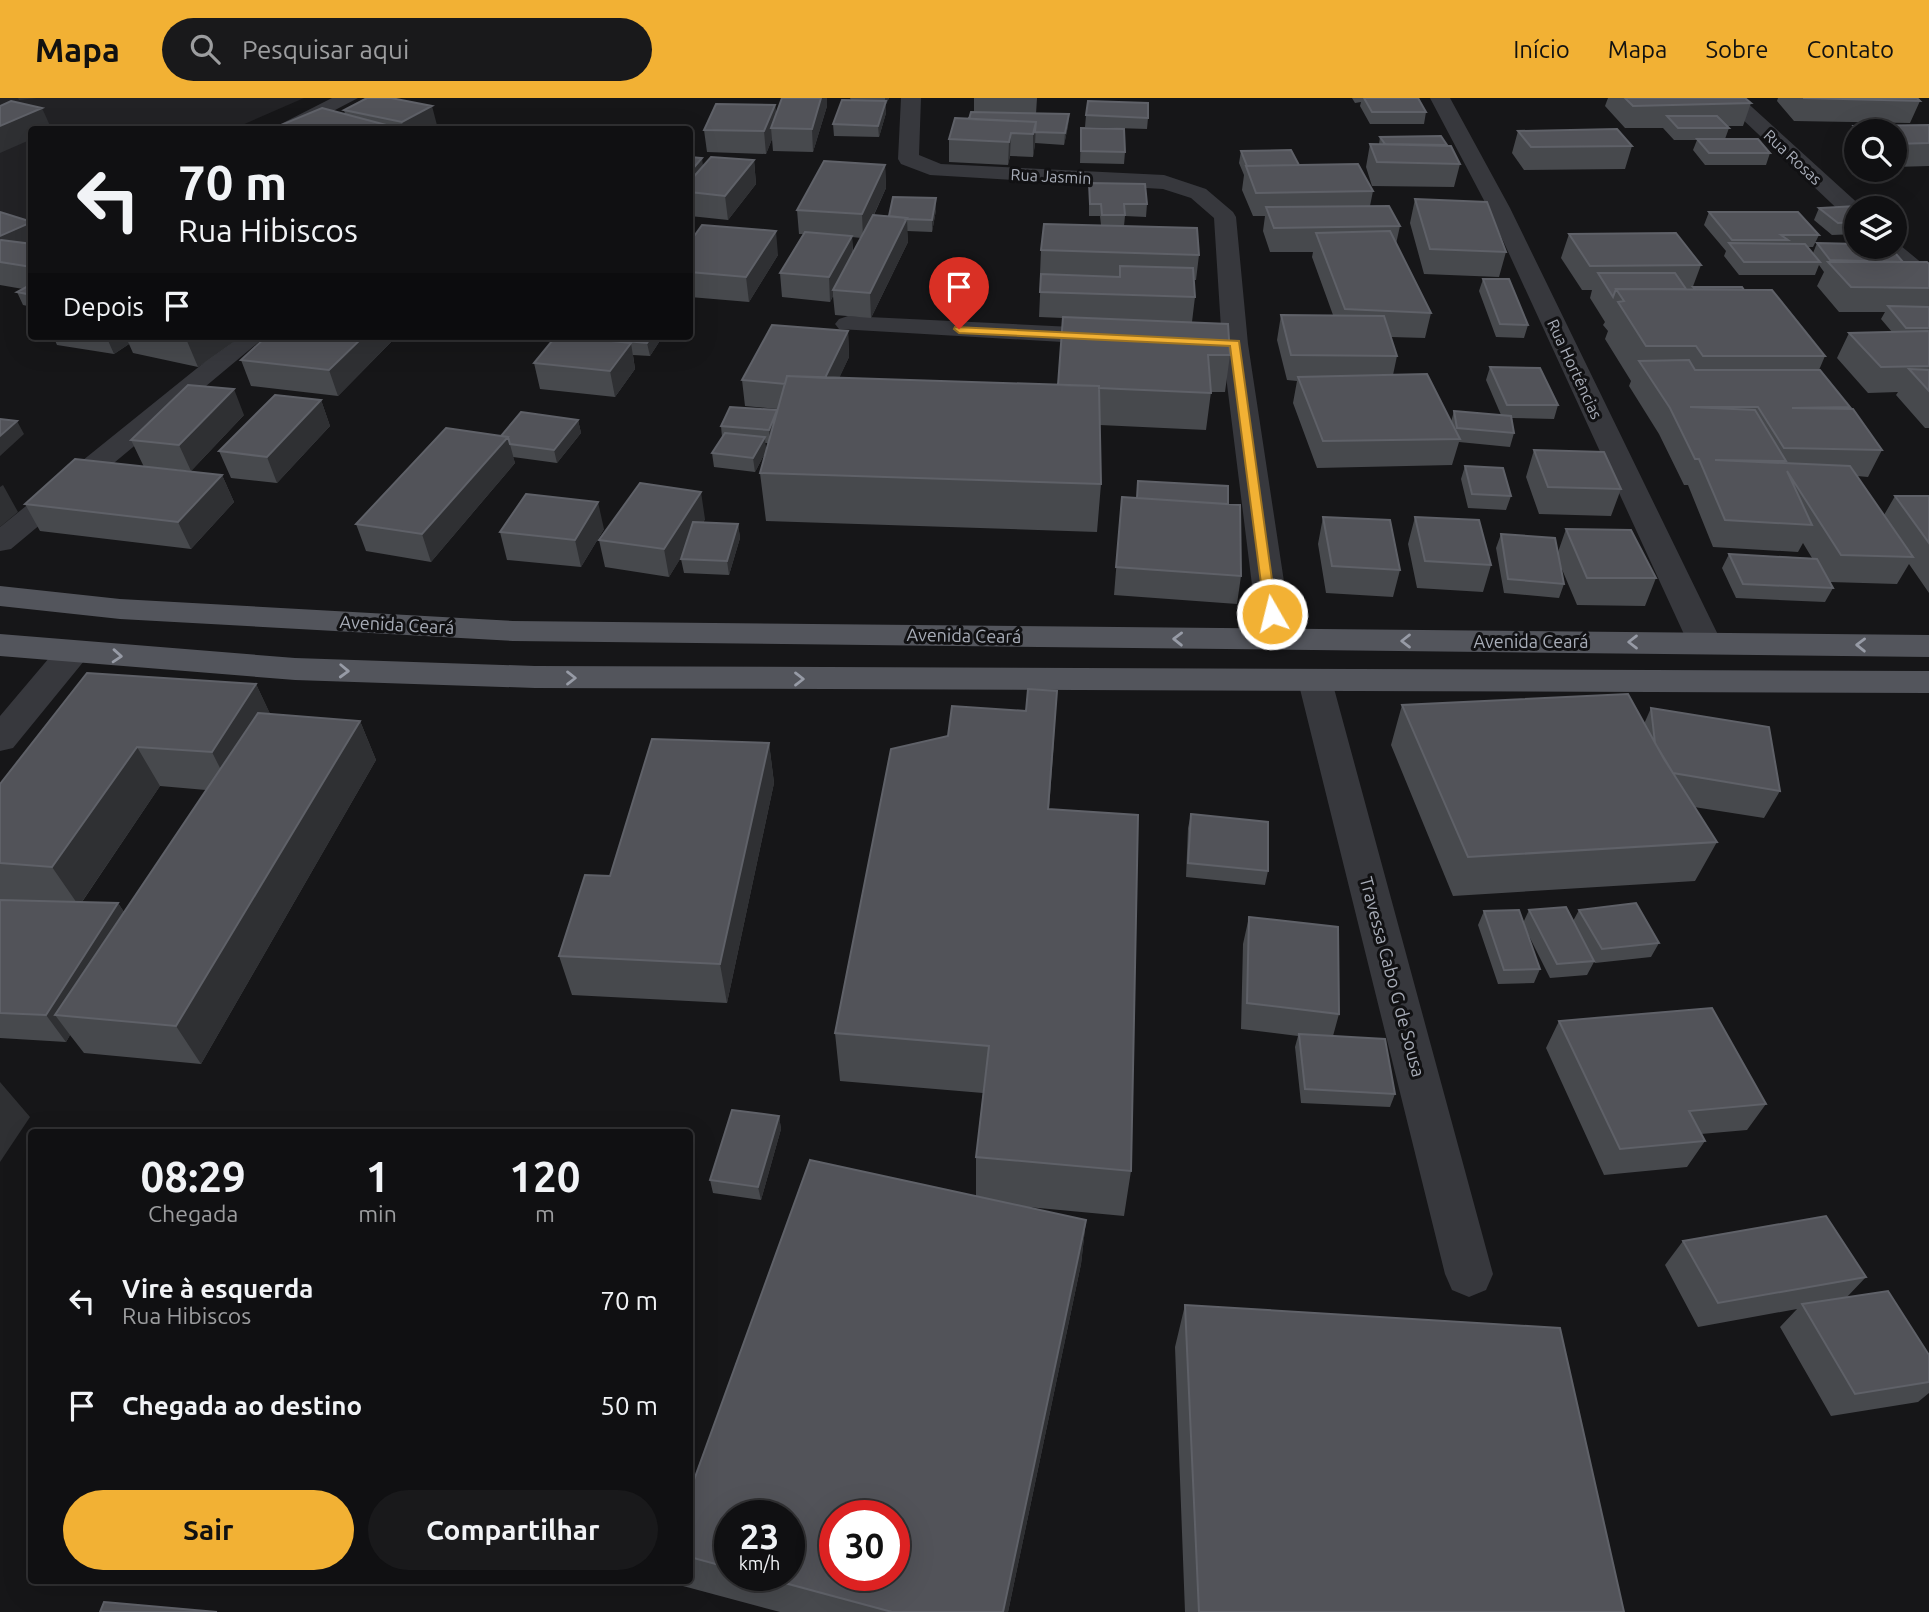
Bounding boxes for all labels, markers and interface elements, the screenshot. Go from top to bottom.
search box [162,18,652,81]
icon: search [186,30,224,68]
text: Mapa [35,31,120,68]
text: Pesquisar aqui [242,35,409,64]
text: Início [1513,36,1570,63]
text: Mapa [1608,36,1667,63]
text: Sobre [1705,36,1768,63]
text: Contato [1806,36,1894,63]
map controls [1844,119,1907,259]
button: search [1844,119,1907,182]
street label: Rua Rosas [1760,126,1826,188]
icon: left [63,154,154,245]
text: 70 m [178,154,287,209]
street label: Rua Jasmin [1010,165,1092,187]
button: layers [1844,196,1907,259]
text: Rua Hibiscos [178,212,358,248]
pin [929,257,989,329]
icon: arrive [940,268,978,306]
icon: arrive [158,287,196,325]
text: Depois [63,292,144,321]
street label: Rua Hortências [1544,316,1606,422]
position arrow [1235,577,1309,651]
street label: Avenida Ceará [339,611,455,637]
street label: Avenida Ceará [906,624,1022,646]
one-way arrow [1173,631,1183,647]
street label: Avenida Ceará [1474,631,1588,651]
one-way arrow [1400,633,1411,649]
one-way arrow [1628,634,1638,650]
one-way arrow [1855,638,1866,653]
one-way arrow [111,648,122,663]
one-way arrow [338,663,349,678]
one-way arrow [566,670,577,685]
one-way arrow [794,671,804,687]
street label: Travessa Cabo G de Sousa [1357,874,1429,1079]
text: 08:29 [141,1153,246,1200]
text: 1 [366,1153,389,1200]
text: 120 [509,1153,580,1200]
text: Chegada [148,1201,238,1226]
text: min [358,1201,397,1226]
text: m [535,1201,555,1226]
text: Vire à esquerda [122,1274,313,1303]
icon: left [63,1282,101,1320]
text: 70 m [600,1286,658,1315]
text: Rua Hibiscos [122,1303,251,1328]
icon: arrive [63,1387,101,1425]
text: Chegada ao destino [122,1391,362,1420]
text: 50 m [600,1391,658,1420]
button: Sair [63,1490,354,1570]
button: Compartilhar [368,1490,658,1570]
speed limit sign: 30 [819,1500,910,1591]
text: 23 [740,1516,779,1556]
text: km/h [739,1553,780,1573]

